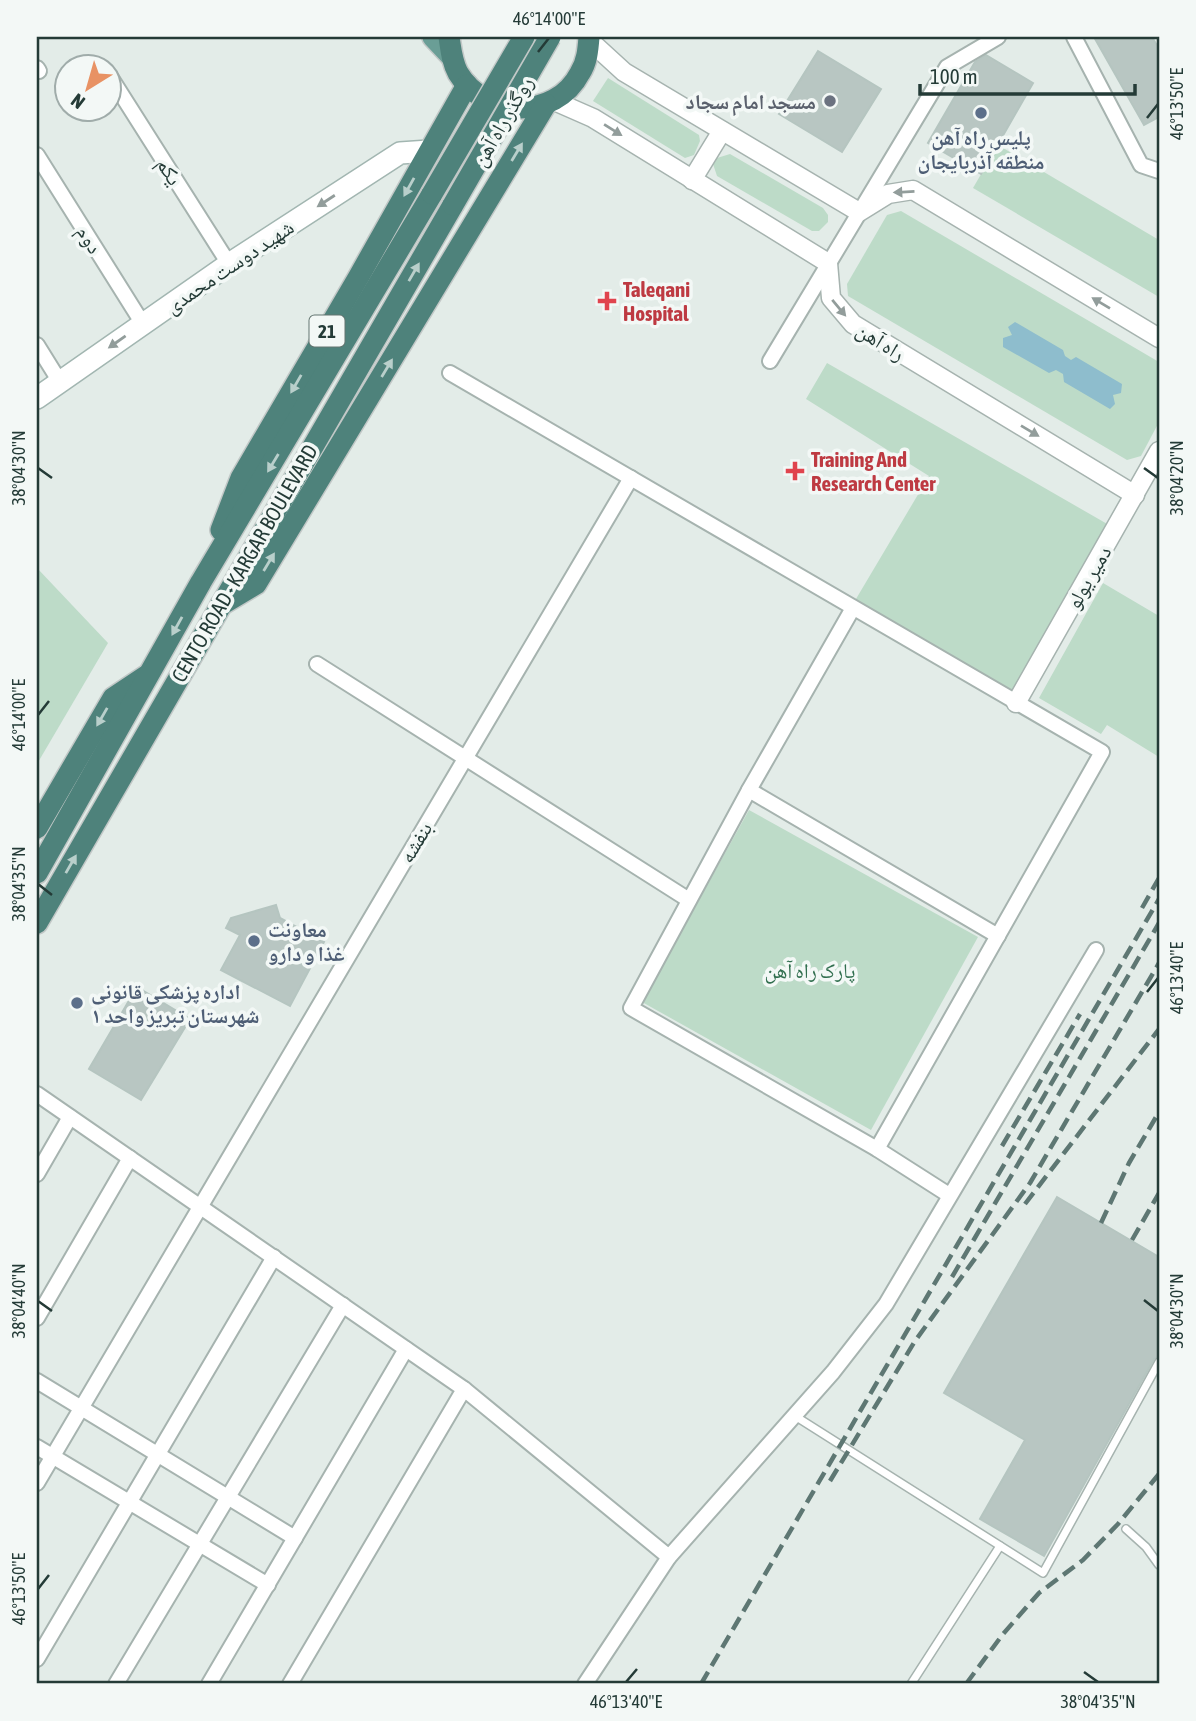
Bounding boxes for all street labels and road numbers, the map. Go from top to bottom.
street label: روگذر راه آهن [467,72,539,171]
street label: یکم [150,153,188,191]
street label: شهید دوست محمدی [160,214,298,319]
street label: دوم [70,220,108,259]
road number: 21 [310,316,344,346]
street label: راه آهن [851,317,910,367]
street label: CENTO ROAD - KARGAR BOULEVARD [166,440,322,686]
street label: دمیر یولو [1060,541,1116,613]
street label: بنفشه [394,817,437,867]

